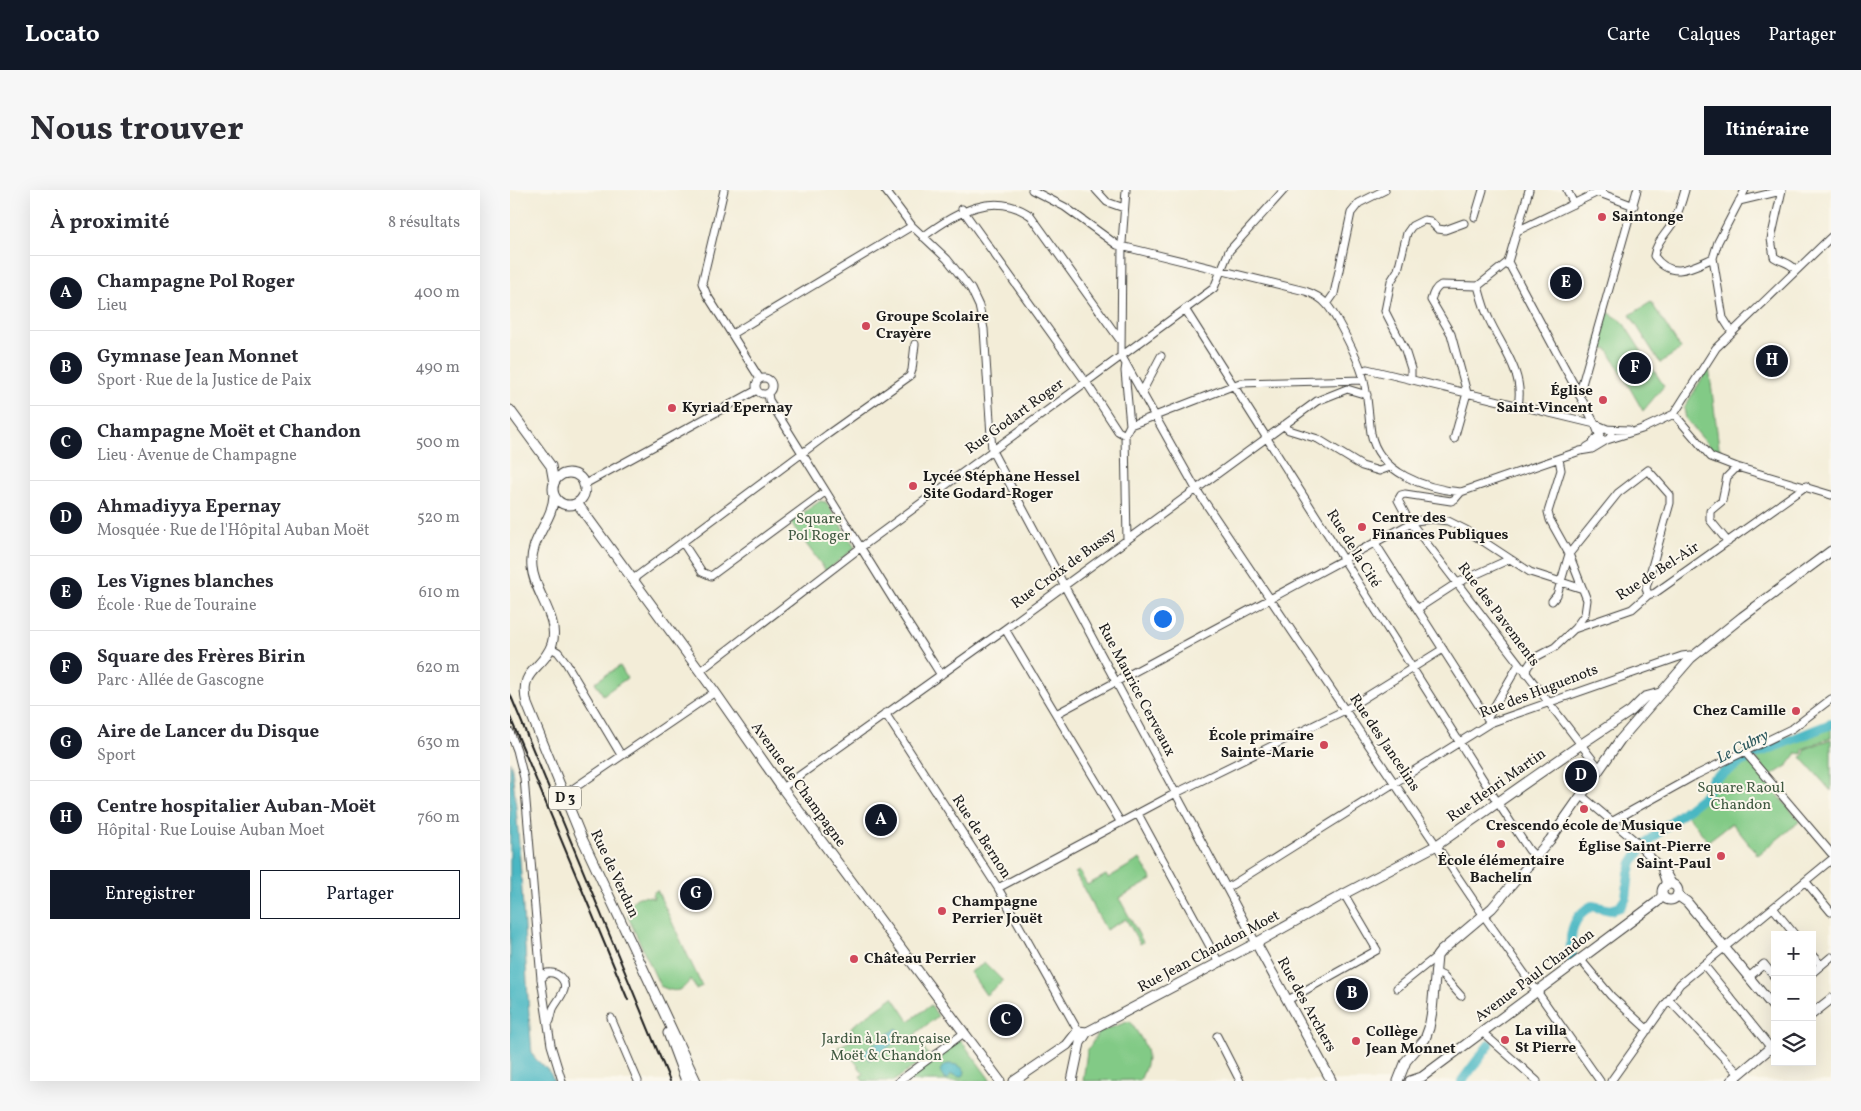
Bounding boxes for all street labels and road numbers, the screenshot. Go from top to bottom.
street label: Rue Godart Roger [961,374,1069,460]
street label: Rue de la Cité [1321,506,1385,592]
street label: Rue Croix de Bussy [1007,524,1121,614]
street label: Rue de Bel-Air [1612,537,1704,607]
street label: Rue des Pavements [1452,559,1544,671]
street label: Rue Maurice Cerveaux [1092,620,1180,760]
street label: Rue des Huguenots [1477,660,1601,724]
street label: Rue des Jancelins [1344,690,1424,796]
street label: Avenue de Champagne [745,718,851,852]
street label: Rue Henri Martin [1443,744,1551,828]
road number: D 3 [549,786,581,810]
street label: Rue de Bernon [946,791,1016,883]
street label: Rue de Verdun [584,826,644,922]
street label: Rue Jean Chandon Moet [1134,906,1284,998]
street label: Avenue Paul Chandon [1471,924,1599,1028]
street label: Rue des Archers [1271,954,1341,1056]

